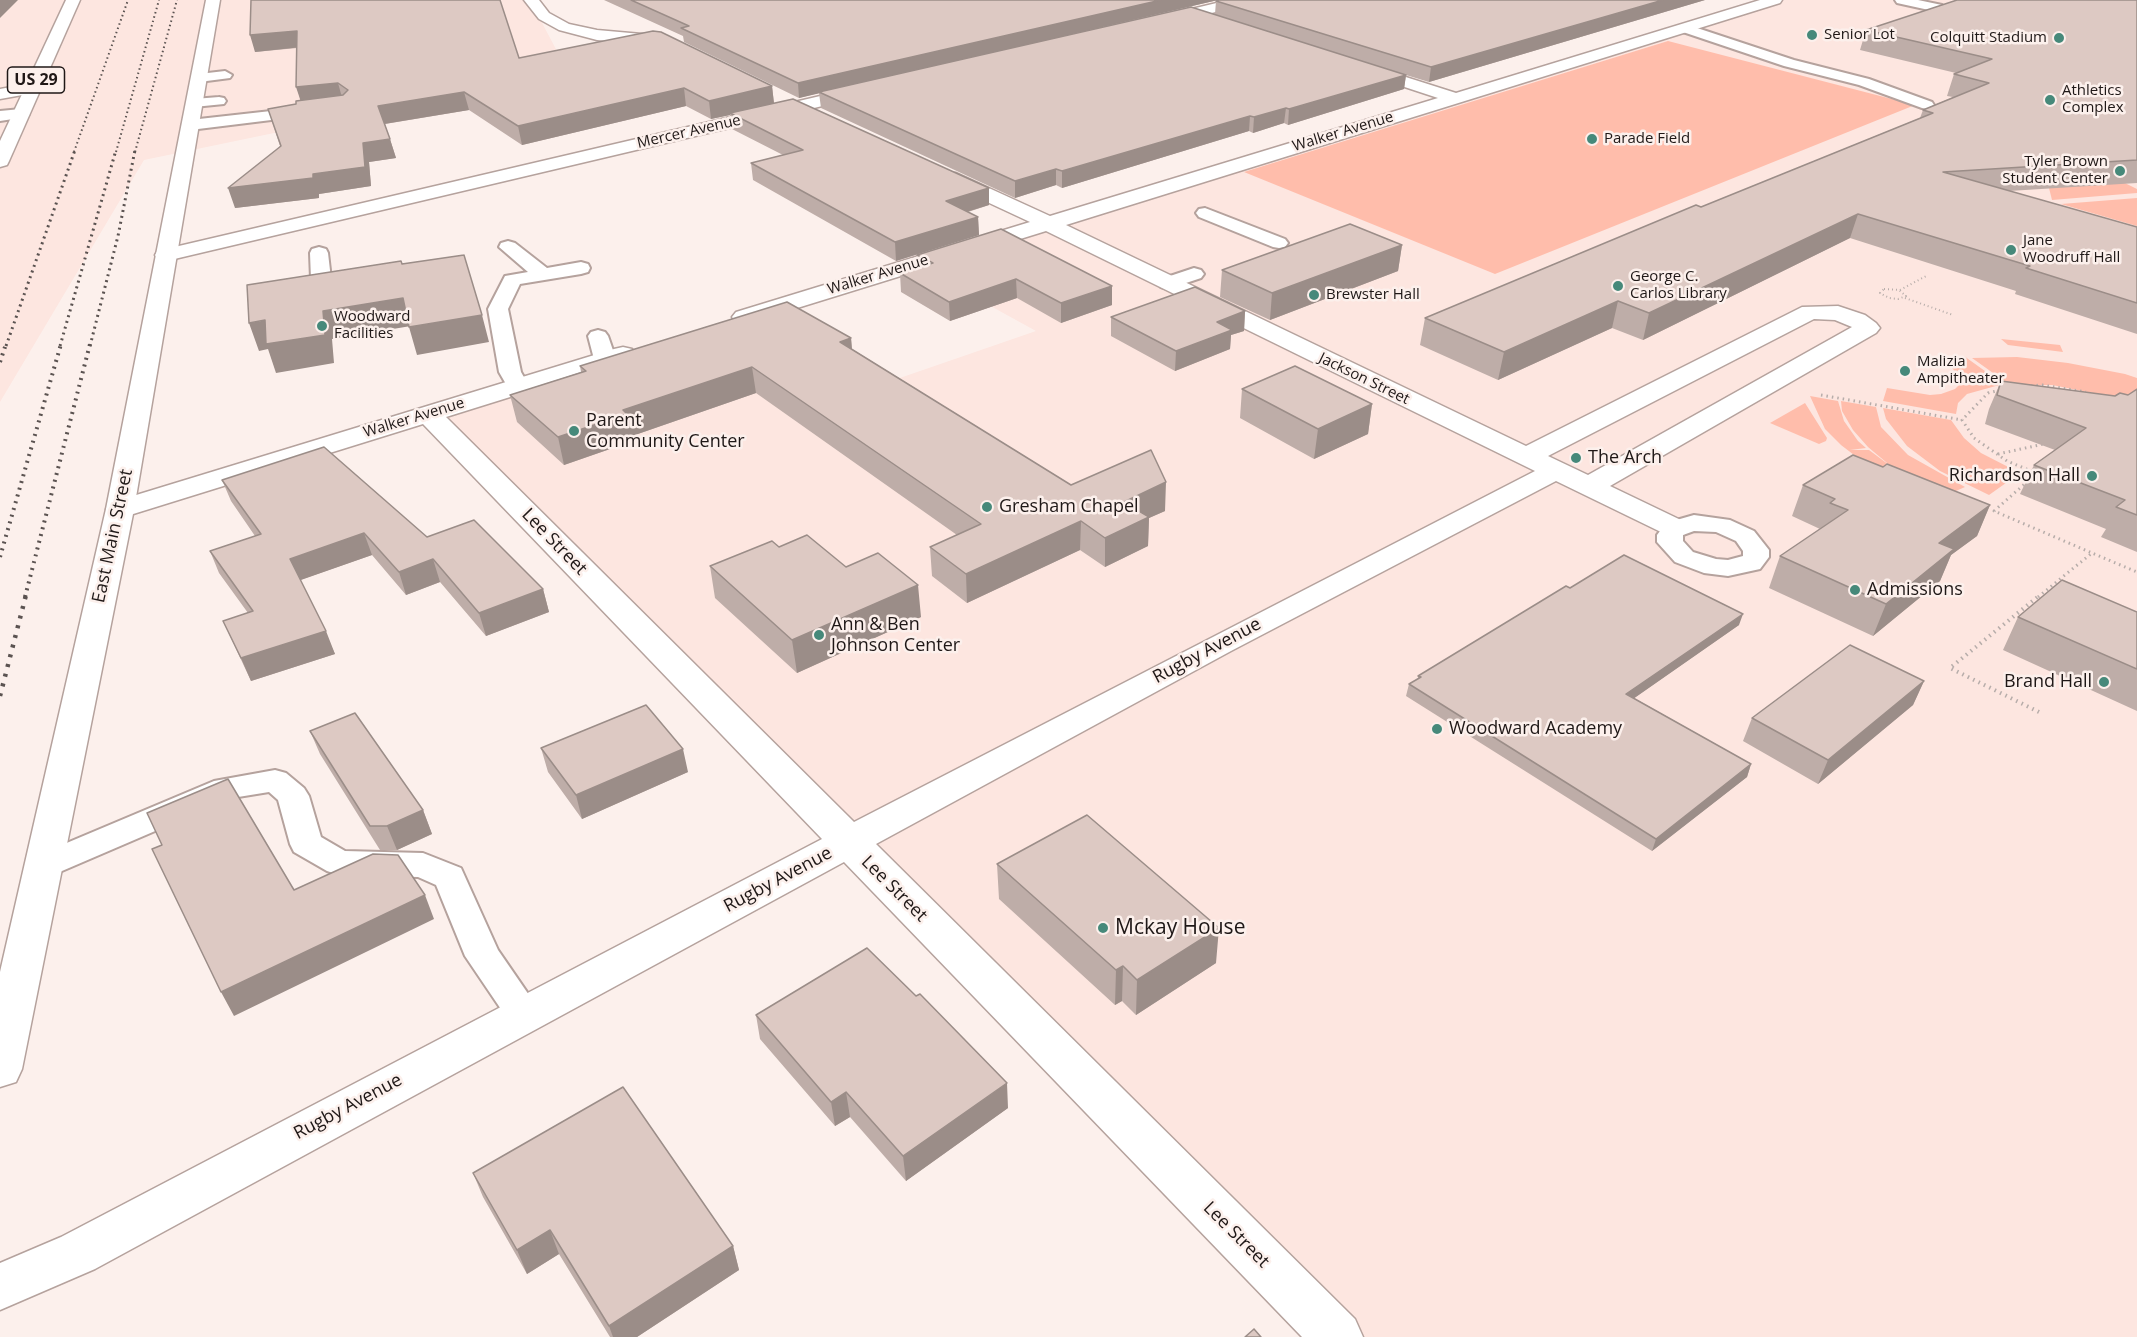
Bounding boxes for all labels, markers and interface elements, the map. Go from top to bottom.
place label: Senior Lot [1824,26,1895,44]
marker: Senior Lot [1805,28,1819,42]
place label: Colquitt Stadium [1930,29,2047,47]
marker: Colquitt Stadium [2052,31,2066,45]
road number: US 29 [8,67,64,93]
place label: Athletics Complex [2062,82,2124,117]
marker: Athletics Complex [2043,93,2057,107]
street label: Walker Avenue [1290,108,1396,156]
street label: Mercer Avenue [635,111,743,153]
place label: Parade Field [1604,130,1690,148]
marker: Parade Field [1585,132,1599,146]
place label: Tyler Brown Student Center [2002,153,2108,188]
marker: Tyler Brown Student Center [2113,164,2127,178]
place label: Jane Woodruff Hall [2023,232,2120,267]
marker: Jane Woodruff Hall [2004,243,2018,257]
street label: Walker Avenue [825,251,931,299]
place label: George C. Carlos Library [1630,268,1727,303]
marker: George C. Carlos Library [1611,279,1625,293]
place label: Brewster Hall [1326,286,1420,304]
marker: Brewster Hall [1307,288,1321,302]
place label: Woodward Facilities [334,308,410,343]
marker: Woodward Facilities [315,319,329,333]
street label: Jackson Street [1316,349,1412,409]
place label: Malizia Ampitheater [1917,353,2005,388]
marker: Malizia Ampitheater [1898,364,1912,378]
street label: Walker Avenue [361,394,467,442]
place label: Parent Community Center [586,410,745,452]
marker: Parent Community Center [567,424,581,438]
place label: The Arch [1588,447,1662,469]
marker: The Arch [1569,451,1583,465]
place label: Richardson Hall [1949,465,2080,487]
street label: East Main Street [88,467,138,605]
marker: Richardson Hall [2085,469,2099,483]
place label: Gresham Chapel [999,496,1139,518]
marker: Gresham Chapel [980,500,994,514]
street label: Lee Street [517,504,591,580]
place label: Admissions [1867,579,1963,601]
marker: Admissions [1848,583,1862,597]
street label: Rugby Avenue [1149,613,1265,689]
place label: Ann & Ben Johnson Center [831,614,960,656]
marker: Ann & Ben Johnson Center [812,628,826,642]
place label: Brand Hall [2004,671,2092,693]
marker: Brand Hall [2097,675,2111,689]
place label: Woodward Academy [1449,718,1622,740]
marker: Woodward Academy [1430,722,1444,736]
street label: Rugby Avenue [720,842,836,918]
street label: Lee Street [856,851,932,927]
place label: Mckay House [1115,915,1245,941]
marker: Mckay House [1096,921,1110,935]
street label: Rugby Avenue [290,1069,406,1145]
street label: Lee Street [1198,1197,1274,1273]

